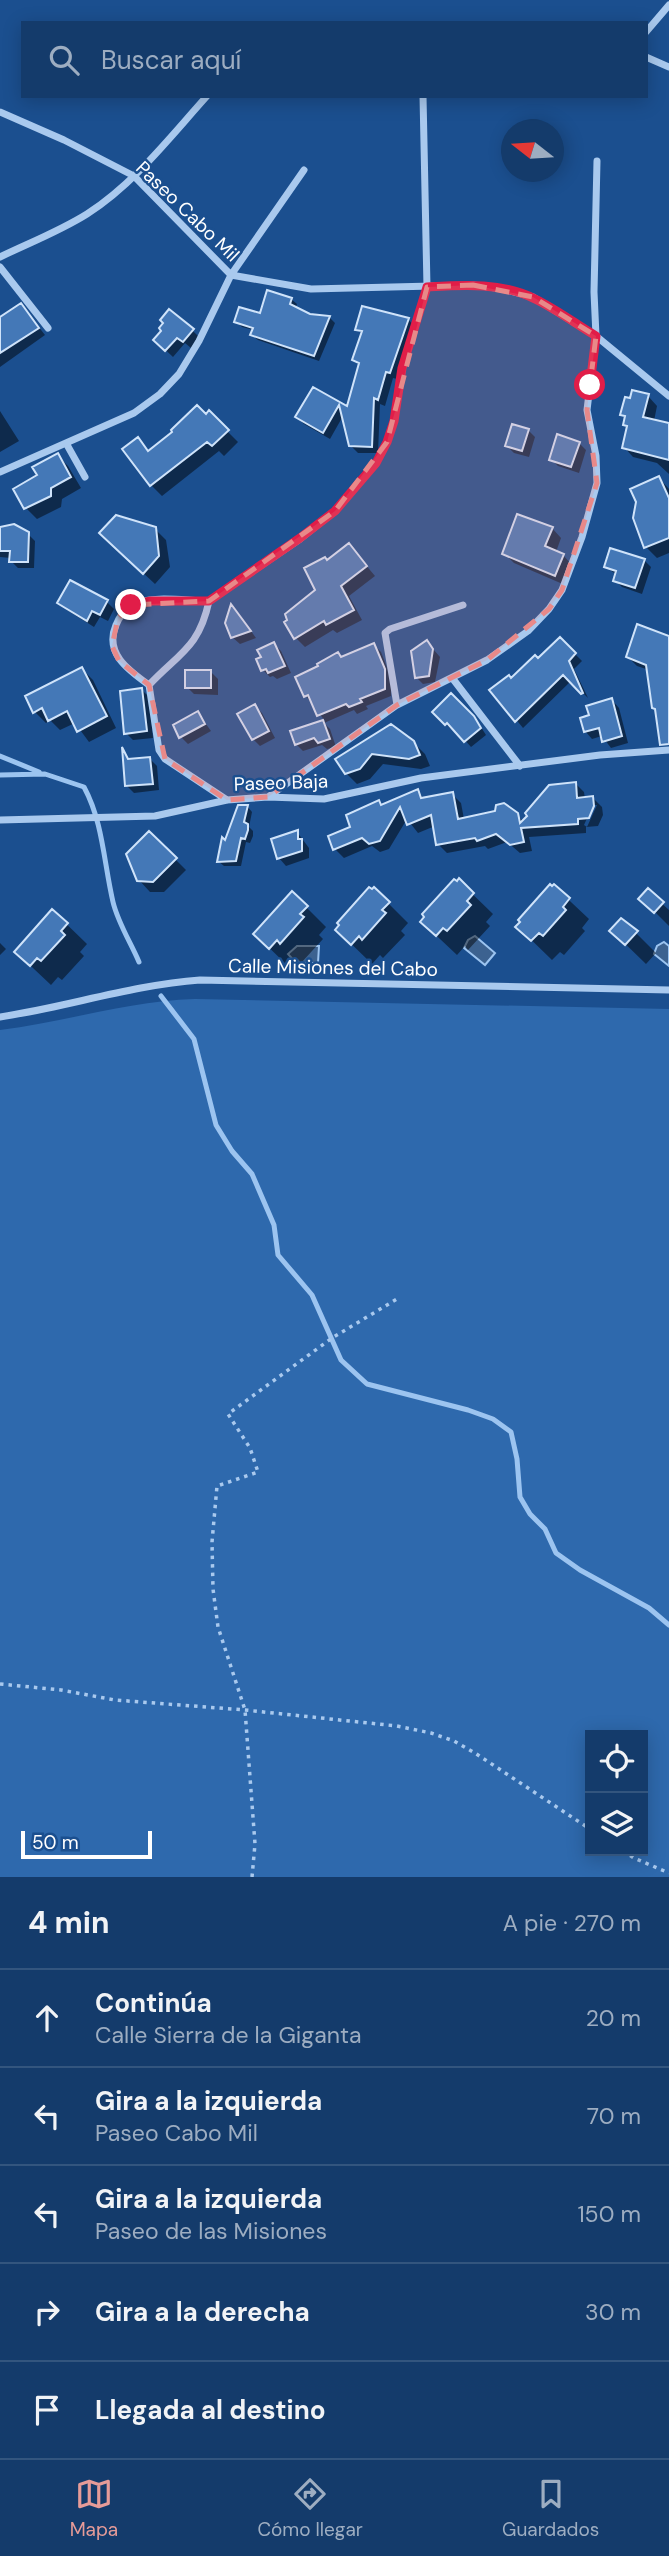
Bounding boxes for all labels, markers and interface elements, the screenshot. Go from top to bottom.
search box [21,21,648,98]
icon: search [45,41,83,79]
text: Buscar aquí [101,43,241,77]
north arrow [501,119,564,182]
street label: Paseo Cabo Mil [131,156,245,267]
route start [574,369,605,400]
route end [115,589,146,620]
street label: Paseo Baja [233,768,329,797]
street label: Calle Misiones del Cabo [228,953,438,982]
map controls [585,1730,648,1856]
button: locate [585,1730,648,1793]
button: layers [585,1793,648,1856]
scale bar [21,1828,152,1860]
text: 50 m [32,1830,79,1855]
text: 4 min [28,1903,110,1942]
text: A pie · 270 m [503,1908,641,1938]
text: Continúa [95,1986,212,2020]
icon: ahead [28,1999,66,2037]
text: 20 m [586,2003,641,2033]
text: Calle Sierra de la Giganta [95,2020,361,2050]
text: Gira a la izquierda [95,2084,322,2118]
icon: left [28,2097,66,2135]
text: 70 m [587,2101,641,2131]
text: Paseo Cabo Mil [95,2118,258,2148]
text: Gira a la izquierda [95,2182,322,2216]
icon: left [28,2195,66,2233]
text: 150 m [577,2199,641,2229]
text: Paseo de las Misiones [95,2216,327,2246]
icon: right [28,2293,66,2331]
text: Gira a la derecha [95,2295,310,2329]
text: 30 m [585,2297,641,2327]
icon: arrive [28,2391,66,2429]
text: Llegada al destino [95,2393,326,2427]
tab: Mapa [70,2475,118,2542]
tab: Cómo llegar [257,2475,363,2542]
tab: Guardados [502,2475,599,2542]

